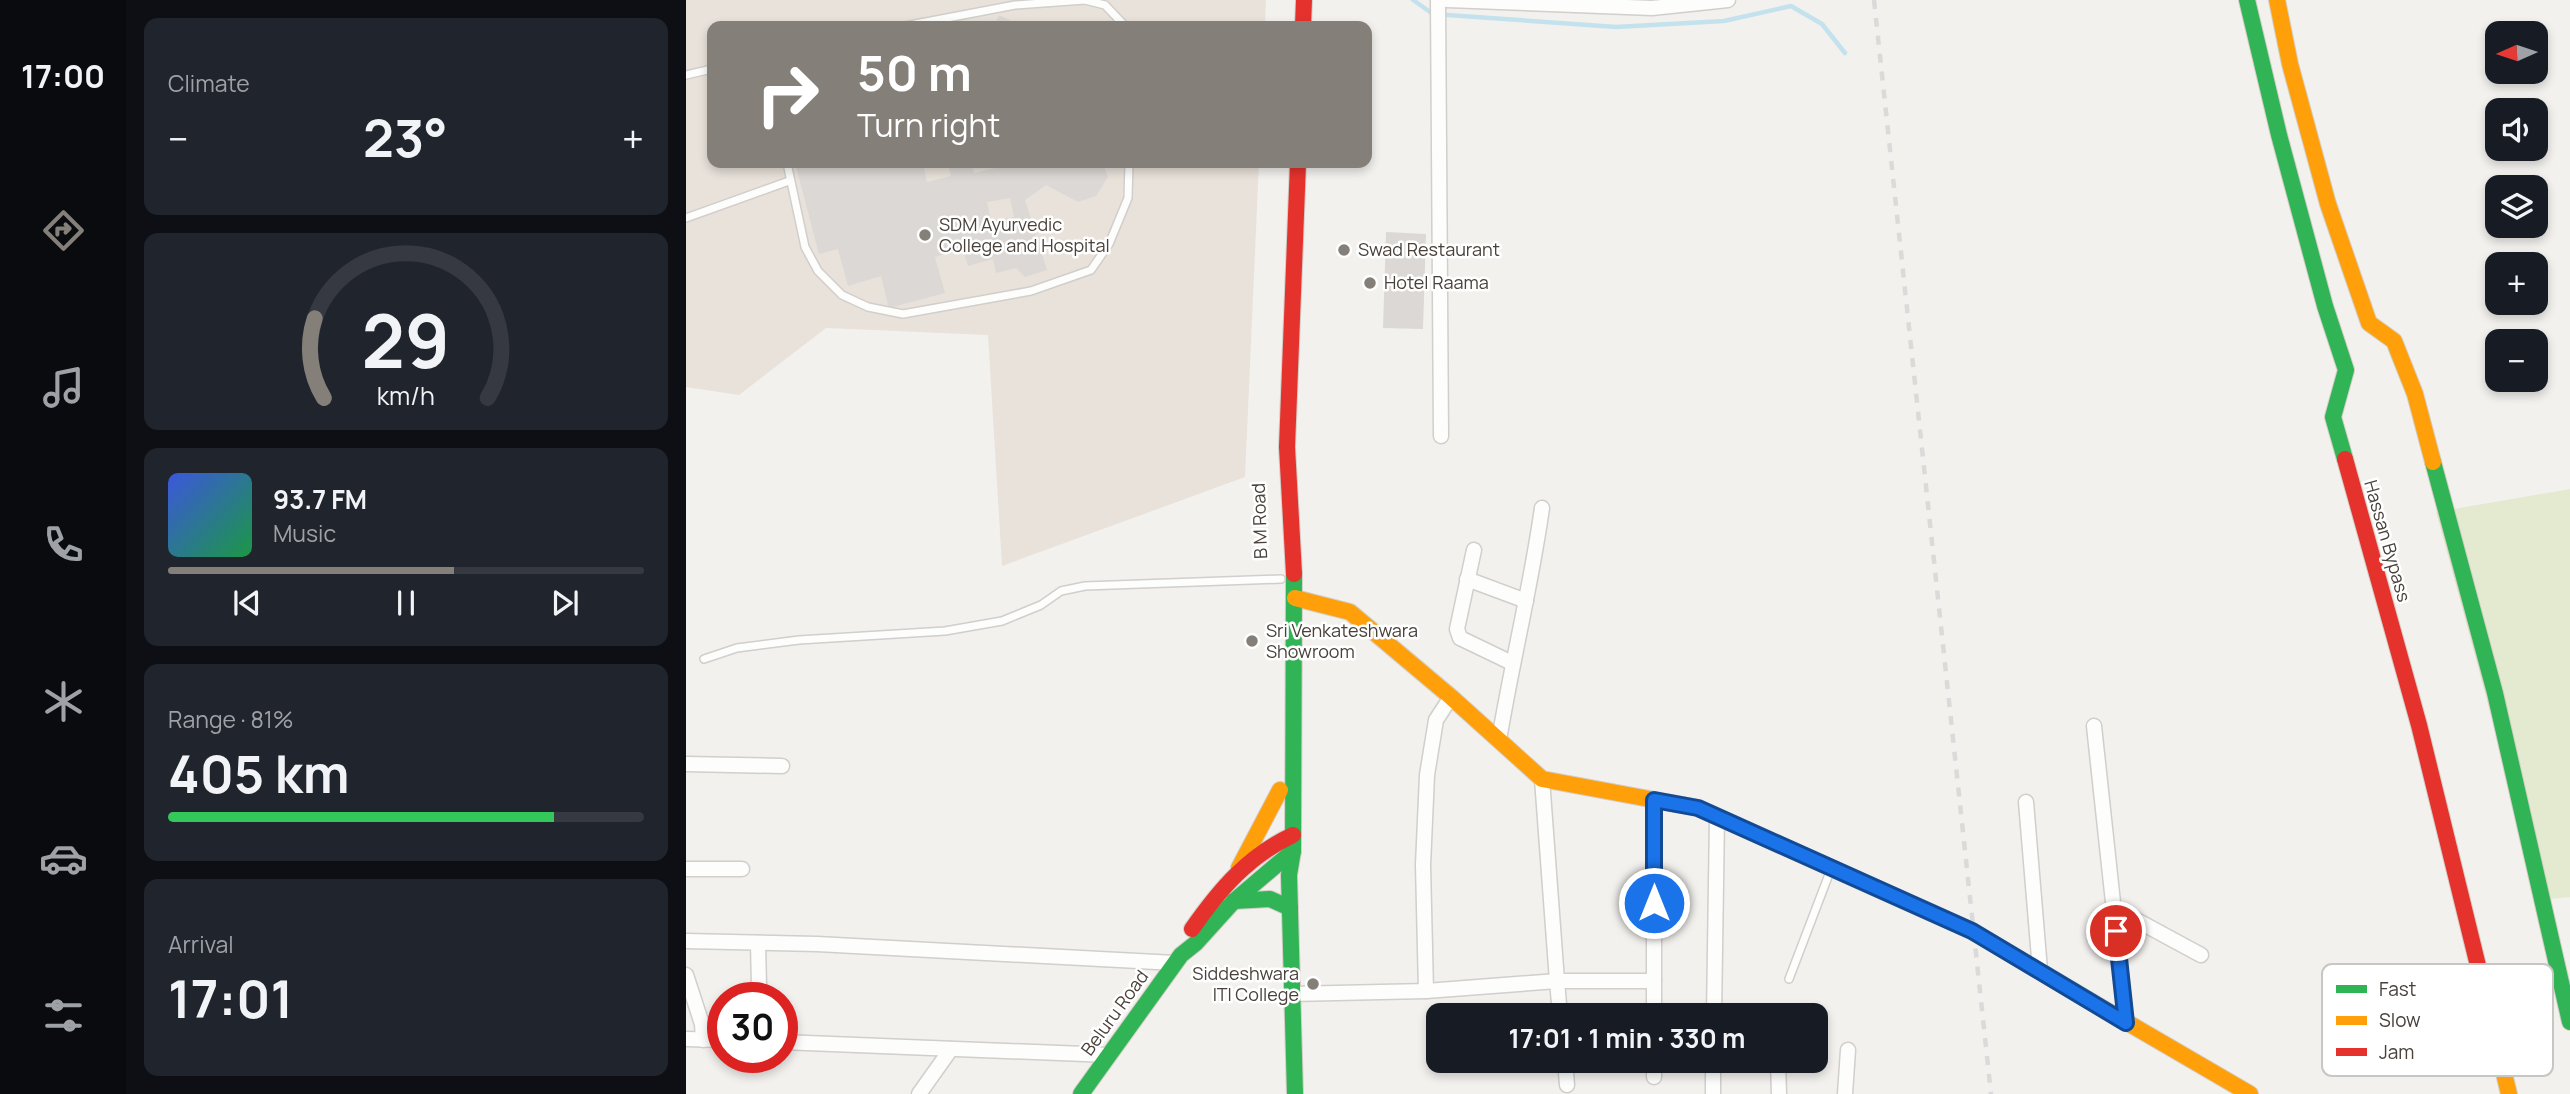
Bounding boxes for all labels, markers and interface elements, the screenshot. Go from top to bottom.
north arrow [2485,21,2548,84]
map controls [2485,21,2548,392]
text: 50 m [857,39,972,106]
icon: right [742,49,833,140]
text: 17:00 [21,54,105,98]
text: Climate [168,67,250,99]
button: sound [2485,98,2548,161]
text: 23° [363,102,448,173]
text: Turn right [857,103,1000,147]
text: − [168,112,189,164]
text: + [622,112,644,164]
button: layers [2485,175,2548,238]
icon: directions [39,206,88,255]
place label: SDM Ayurvedic College and Hospital [939,212,1110,257]
marker: SDM Ayurvedic College and Hospital [917,227,933,243]
place label: Swad Restaurant [1358,237,1500,261]
marker: Swad Restaurant [1336,242,1352,258]
button: + [2485,252,2548,315]
place label: Hotel Raama [1384,270,1489,294]
marker: Hotel Raama [1362,275,1378,291]
text: 29 [362,290,450,390]
button: − [2485,329,2548,392]
icon: music [39,363,88,412]
text: km/h [377,378,435,413]
street label: Hassan Bypass [2359,477,2417,604]
text: 93.7 FM [273,481,367,517]
street label: B M Road [1246,483,1272,559]
text: Music [273,517,336,549]
icon: phone [39,520,88,569]
icon: previous [228,584,266,622]
icon: pause [387,584,425,622]
icon: next [546,584,584,622]
place label: Sri Venkateshwara Showroom [1266,618,1418,663]
marker: Sri Venkateshwara Showroom [1244,633,1260,649]
icon: climate [39,677,88,726]
text: Range · 81% [168,703,293,735]
text: 405 km [168,738,349,809]
icon: car [39,834,88,883]
position arrow [1617,866,1691,940]
pin [2086,901,2146,961]
icon: arrive [2097,912,2135,950]
text: Arrival [168,928,234,960]
place label: Siddeshwara ITI College [1192,961,1299,1006]
text: 17:01 [168,963,293,1034]
legend [2322,964,2553,1076]
street label: Beluru Road [1075,965,1153,1060]
marker: Siddeshwara ITI College [1305,976,1321,992]
text: Fast [2379,976,2416,1002]
speed limit sign: 30 [707,982,798,1073]
icon: filters [39,991,88,1040]
text: Slow [2379,1007,2421,1033]
text: 17:01 · 1 min · 330 m [1509,1020,1745,1056]
text: Jam [2379,1039,2414,1065]

